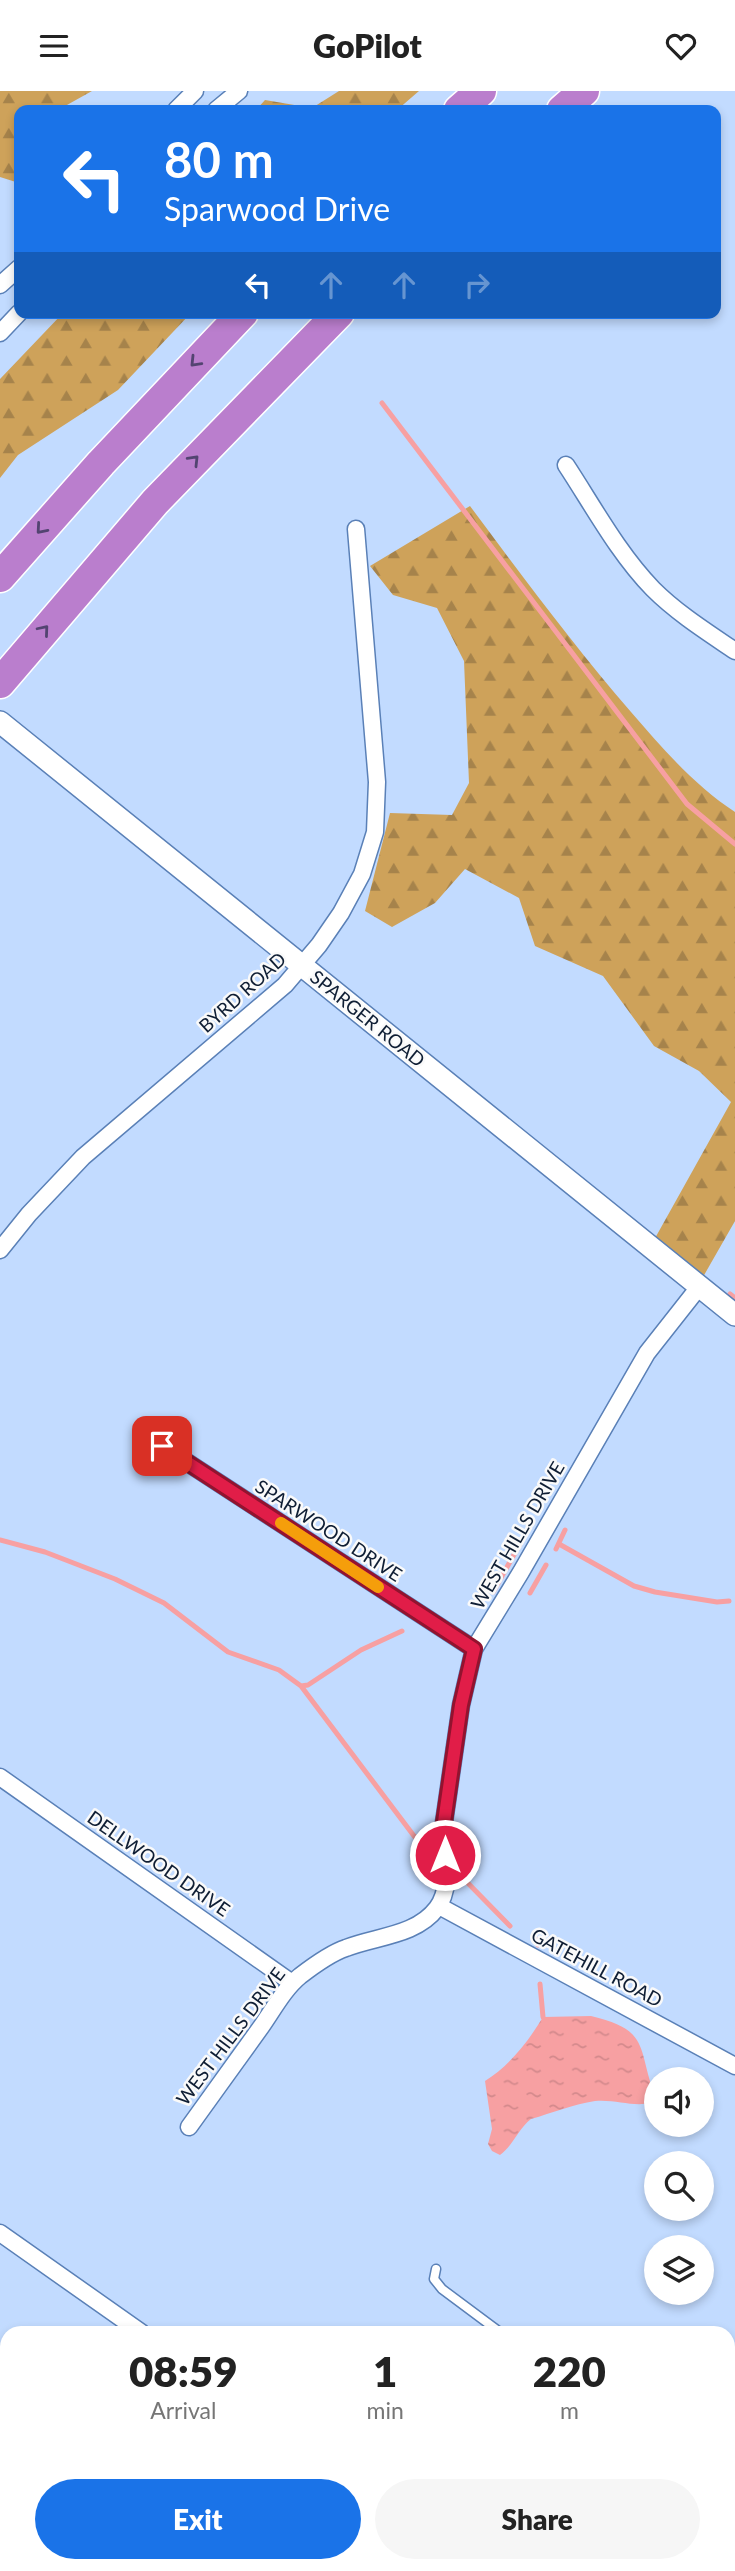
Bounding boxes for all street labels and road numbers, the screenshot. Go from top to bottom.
street label: BYRD ROAD [194,947,290,1037]
street label: SPARGER ROAD [306,965,430,1071]
street label: WEST HILLS DRIVE [465,1457,569,1613]
street label: SPARWOOD DRIVE [251,1474,407,1586]
street label: DELLWOOD DRIVE [83,1805,235,1921]
street label: GATEHILL ROAD [528,1923,666,2011]
street label: WEST HILLS DRIVE [171,1963,289,2109]

